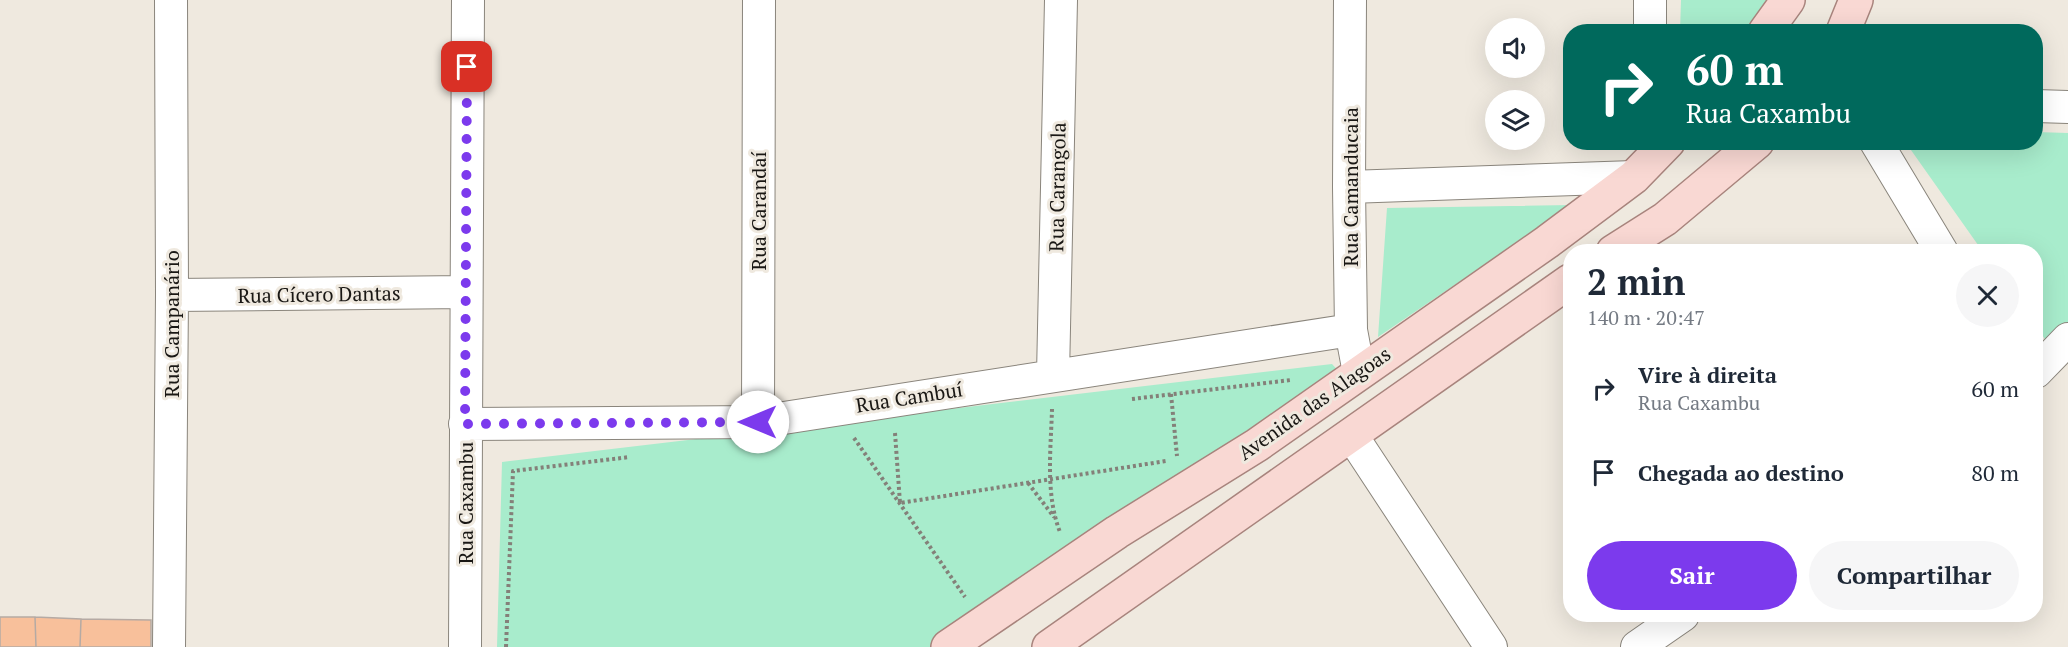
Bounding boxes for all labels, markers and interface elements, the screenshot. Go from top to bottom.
map controls [1485,18,1545,150]
button: sound [1485,18,1545,78]
pin [441,41,492,92]
text: 60 m [1686,41,1784,97]
icon: right [1587,48,1665,126]
icon: arrive [450,50,483,83]
button: layers [1485,90,1545,150]
text: Rua Caxambu [1686,95,1851,131]
street label: Rua Camanducaia [1337,107,1364,267]
street label: Rua Carangola [1042,122,1072,252]
street label: Rua Carandaí [745,151,772,271]
street label: Rua Campanário [158,250,185,398]
text: 2 min [1587,258,1685,305]
button: close [1956,264,2019,327]
street label: Rua Cícero Dantas [237,279,401,309]
text: 140 m · 20:47 [1587,304,1705,331]
street label: Avenida das Alagoas [1232,340,1396,466]
text: Vire à direita [1638,360,1777,389]
icon: right [1587,372,1620,405]
text: 60 m [1971,374,2019,403]
street label: Rua Cambuí [854,375,964,419]
text: Rua Caxambu [1638,389,1760,416]
position arrow [726,390,790,454]
street label: Rua Caxambu [452,442,479,564]
icon: arrive [1587,456,1620,489]
text: Chegada ao destino [1638,458,1844,487]
text: 80 m [1971,458,2019,487]
button: Sair [1587,541,1797,610]
button: Compartilhar [1809,541,2019,610]

